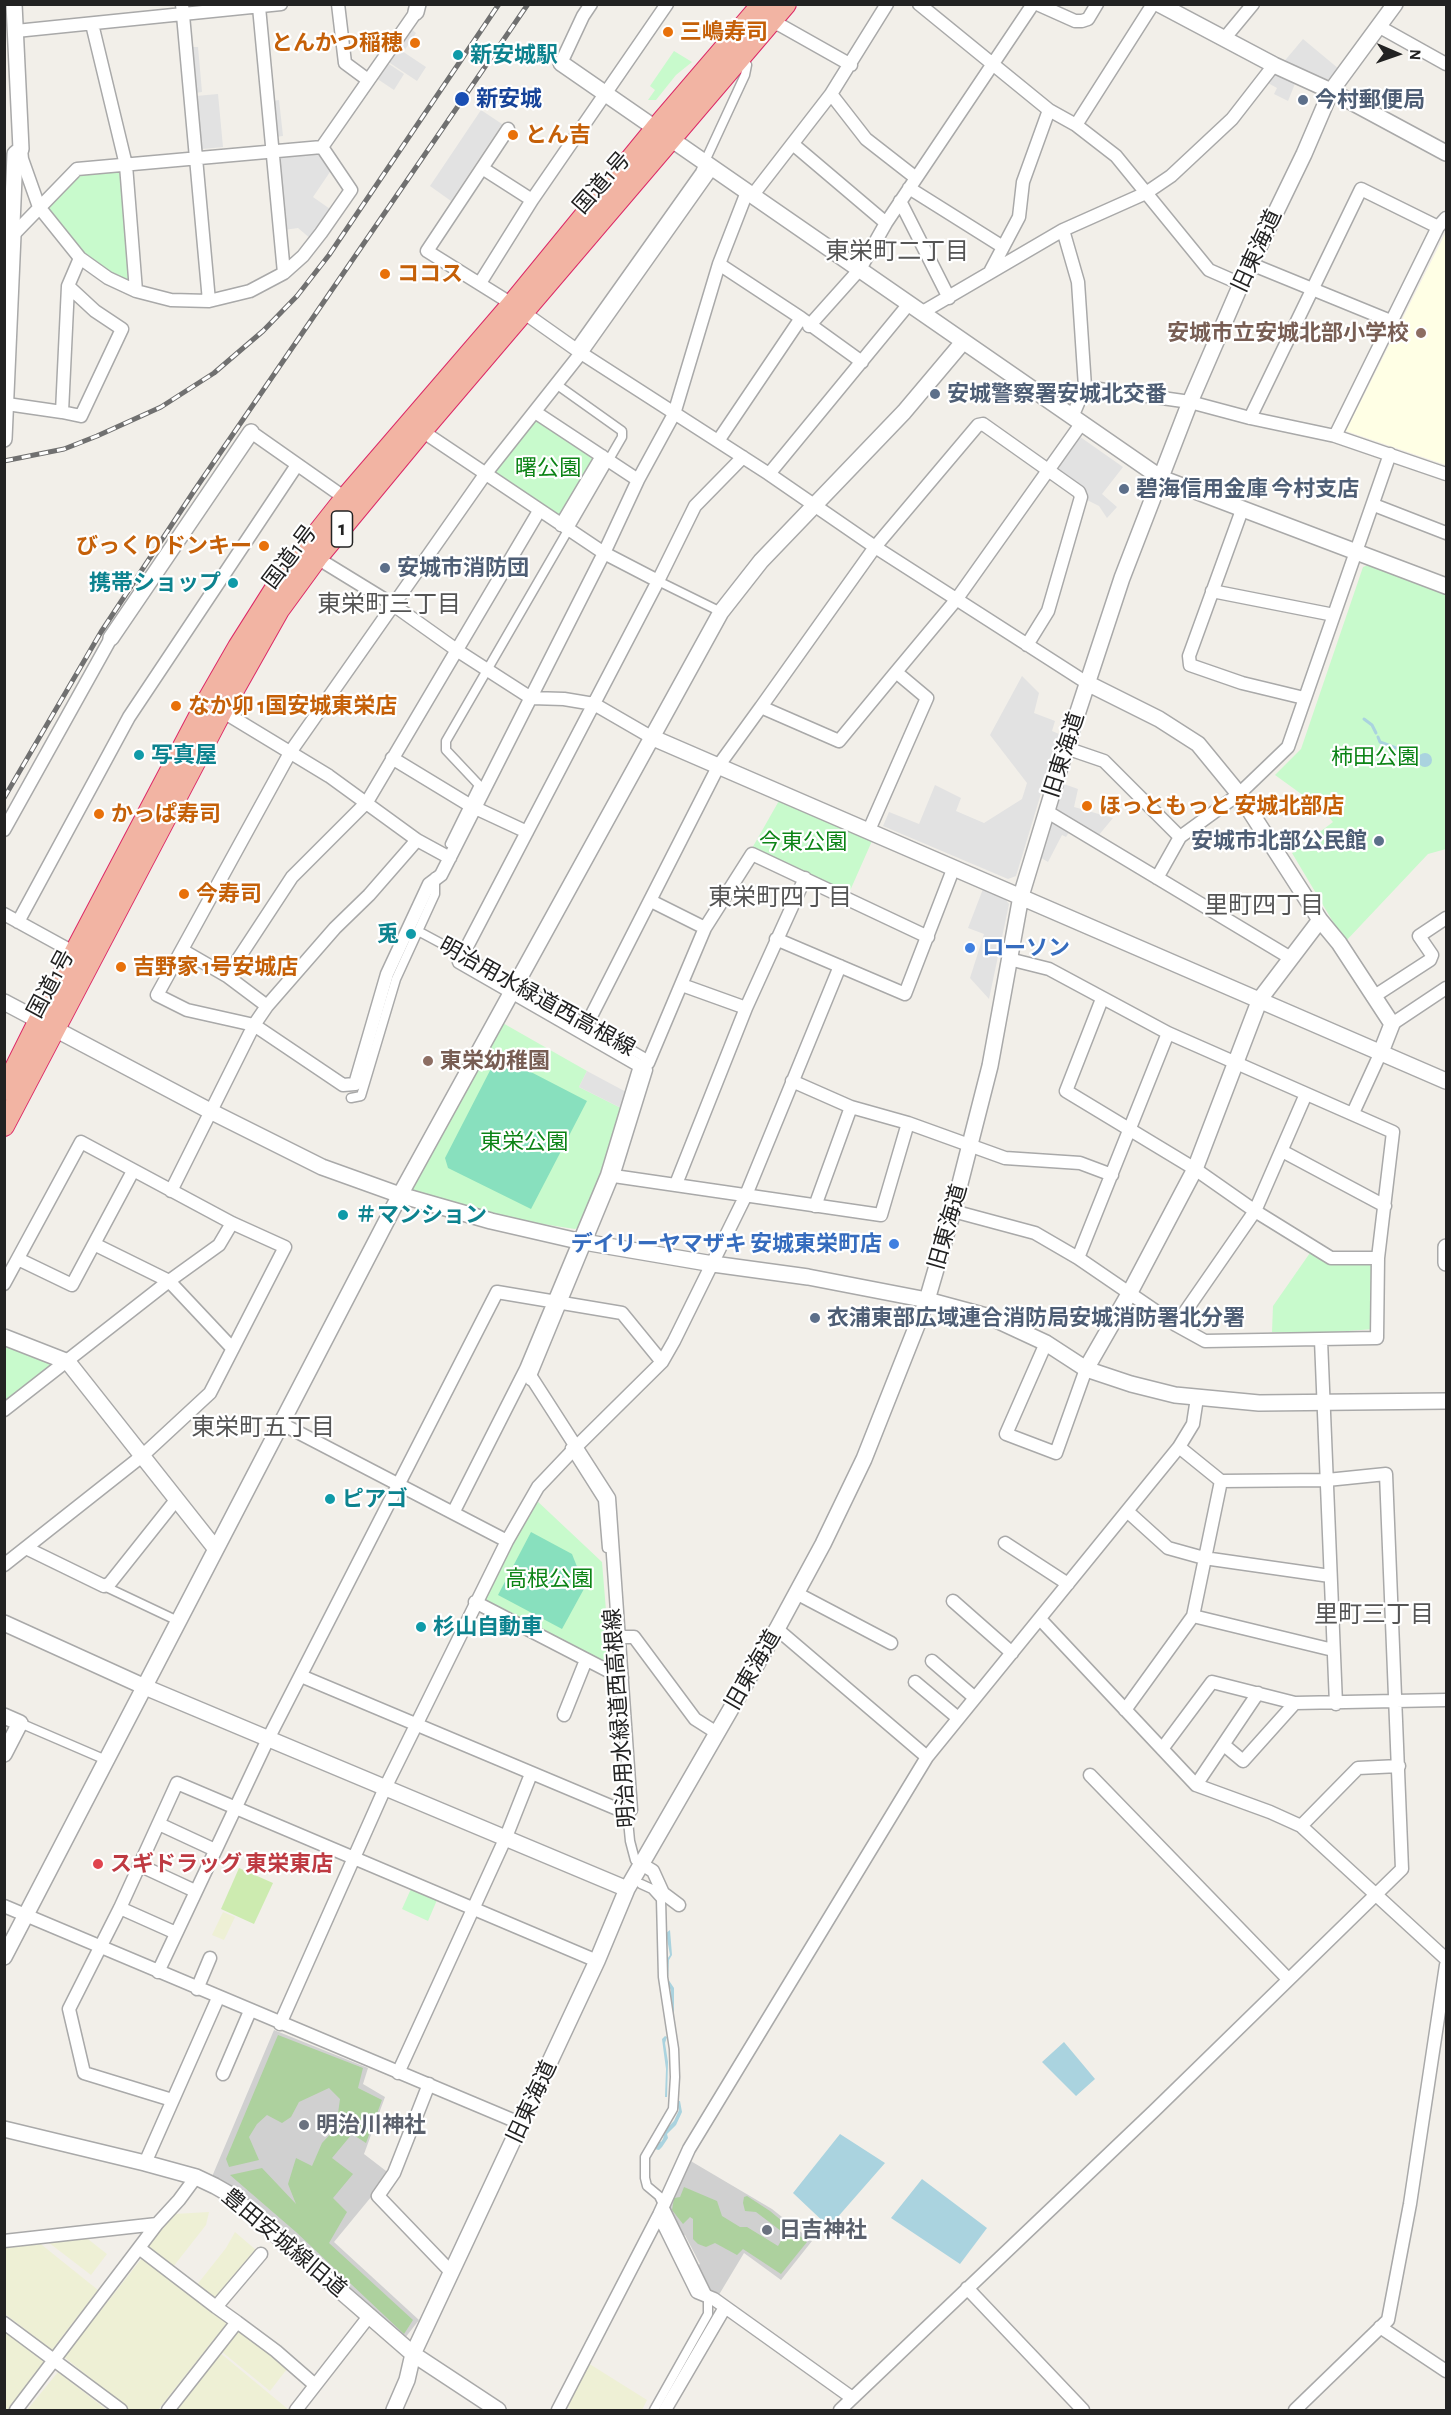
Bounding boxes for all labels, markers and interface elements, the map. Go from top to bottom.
place label: 三嶋寿司 [680,19,768,45]
north arrow [1367,24,1427,84]
marker: 三嶋寿司 [661,25,675,39]
place label: とんかつ稲穂 [271,30,403,56]
marker: とんかつ稲穂 [408,36,422,50]
place label: 新安城駅 [470,42,558,68]
marker: 新安城駅 [451,48,465,62]
text: N [1407,49,1423,60]
place label: 新安城 [476,86,542,112]
place label: 今村郵便局 [1315,87,1425,113]
marker: 新安城 [453,90,471,108]
marker: 今村郵便局 [1296,93,1310,107]
place label: とん吉 [525,122,591,148]
marker: とん吉 [506,128,520,142]
street label: 国道1号 [568,147,636,219]
street label: 旧東海道 [1226,206,1288,296]
district label: 東栄町二丁目 [825,238,969,266]
place label: ココス [397,261,463,287]
marker: ココス [378,267,392,281]
place label: 安城市立安城北部小学校 [1167,320,1409,346]
marker: 安城市立安城北部小学校 [1414,326,1428,340]
place label: 安城警察署安城北交番 [947,381,1167,407]
marker: 安城警察署安城北交番 [928,387,942,401]
park label: 曙公園 [515,455,581,481]
place label: 碧海信用金庫 今村支店 [1136,476,1359,502]
marker: 碧海信用金庫 今村支店 [1117,482,1131,496]
road number: 1 [332,511,352,547]
street label: 国道1号 [257,520,323,594]
place label: びっくりドンキー [76,533,252,559]
marker: びっくりドンキー [257,539,271,553]
place label: 安城市消防団 [397,555,529,581]
marker: 安城市消防団 [378,561,392,575]
place label: 携帯ショップ [89,570,221,596]
marker: 携帯ショップ [226,576,240,590]
district label: 東栄町三丁目 [317,591,461,619]
place label: なか卯 1国安城東栄店 [188,693,397,719]
marker: なか卯 1国安城東栄店 [169,699,183,713]
street label: 旧東海道 [1038,709,1090,801]
place label: 写真屋 [151,742,217,768]
park label: 柿田公園 [1331,744,1419,770]
marker: 写真屋 [132,748,146,762]
place label: ほっともっと 安城北部店 [1099,793,1344,819]
marker: ほっともっと 安城北部店 [1080,799,1094,813]
place label: かっぱ寿司 [111,801,221,827]
marker: かっぱ寿司 [92,807,106,821]
place label: 安城市北部公民館 [1191,828,1367,854]
park label: 今東公園 [759,829,847,855]
marker: 安城市北部公民館 [1372,834,1386,848]
place label: 今寿司 [196,881,262,907]
district label: 東栄町四丁目 [708,884,852,912]
marker: 今寿司 [177,887,191,901]
district label: 里町四丁目 [1204,892,1324,920]
place label: 兎 [377,921,399,947]
marker: 兎 [404,927,418,941]
street label: 明治用水緑道西高根線 [434,932,640,1062]
place label: ローソン [982,935,1070,961]
marker: ローソン [963,941,977,955]
street label: 国道1号 [22,945,80,1023]
place label: 吉野家 1号安城店 [133,954,298,980]
marker: 吉野家 1号安城店 [114,960,128,974]
place label: 東栄幼稚園 [440,1048,550,1074]
marker: 東栄幼稚園 [421,1054,435,1068]
park label: 東栄公園 [480,1129,568,1155]
street label: 旧東海道 [923,1181,973,1273]
place label: ＃マンション [355,1202,487,1228]
marker: ＃マンション [336,1208,350,1222]
place label: デイリーヤマザキ 安城東栄町店 [571,1231,882,1257]
marker: デイリーヤマザキ 安城東栄町店 [887,1237,901,1251]
place label: 衣浦東部広域連合消防局安城消防署北分署 [827,1305,1245,1331]
marker: 衣浦東部広域連合消防局安城消防署北分署 [808,1311,822,1325]
district label: 東栄町五丁目 [191,1414,335,1442]
place label: ピアゴ [342,1486,408,1512]
marker: ピアゴ [323,1492,337,1506]
park label: 高根公園 [505,1566,593,1592]
district label: 里町三丁目 [1314,1601,1434,1629]
street label: 明治用水緑道西高根線 [599,1607,641,1829]
place label: 杉山自動車 [433,1614,543,1640]
marker: 杉山自動車 [414,1620,428,1634]
street label: 旧東海道 [720,1625,786,1715]
place label: スギドラッグ 東栄東店 [110,1851,333,1877]
marker: スギドラッグ 東栄東店 [91,1857,105,1871]
street label: 旧東海道 [501,2057,563,2147]
place label: 明治川神社 [316,2112,426,2138]
marker: 明治川神社 [297,2118,311,2132]
street label: 豊田安城線旧道 [217,2183,351,2303]
place label: 日吉神社 [779,2217,867,2243]
marker: 日吉神社 [760,2223,774,2237]

